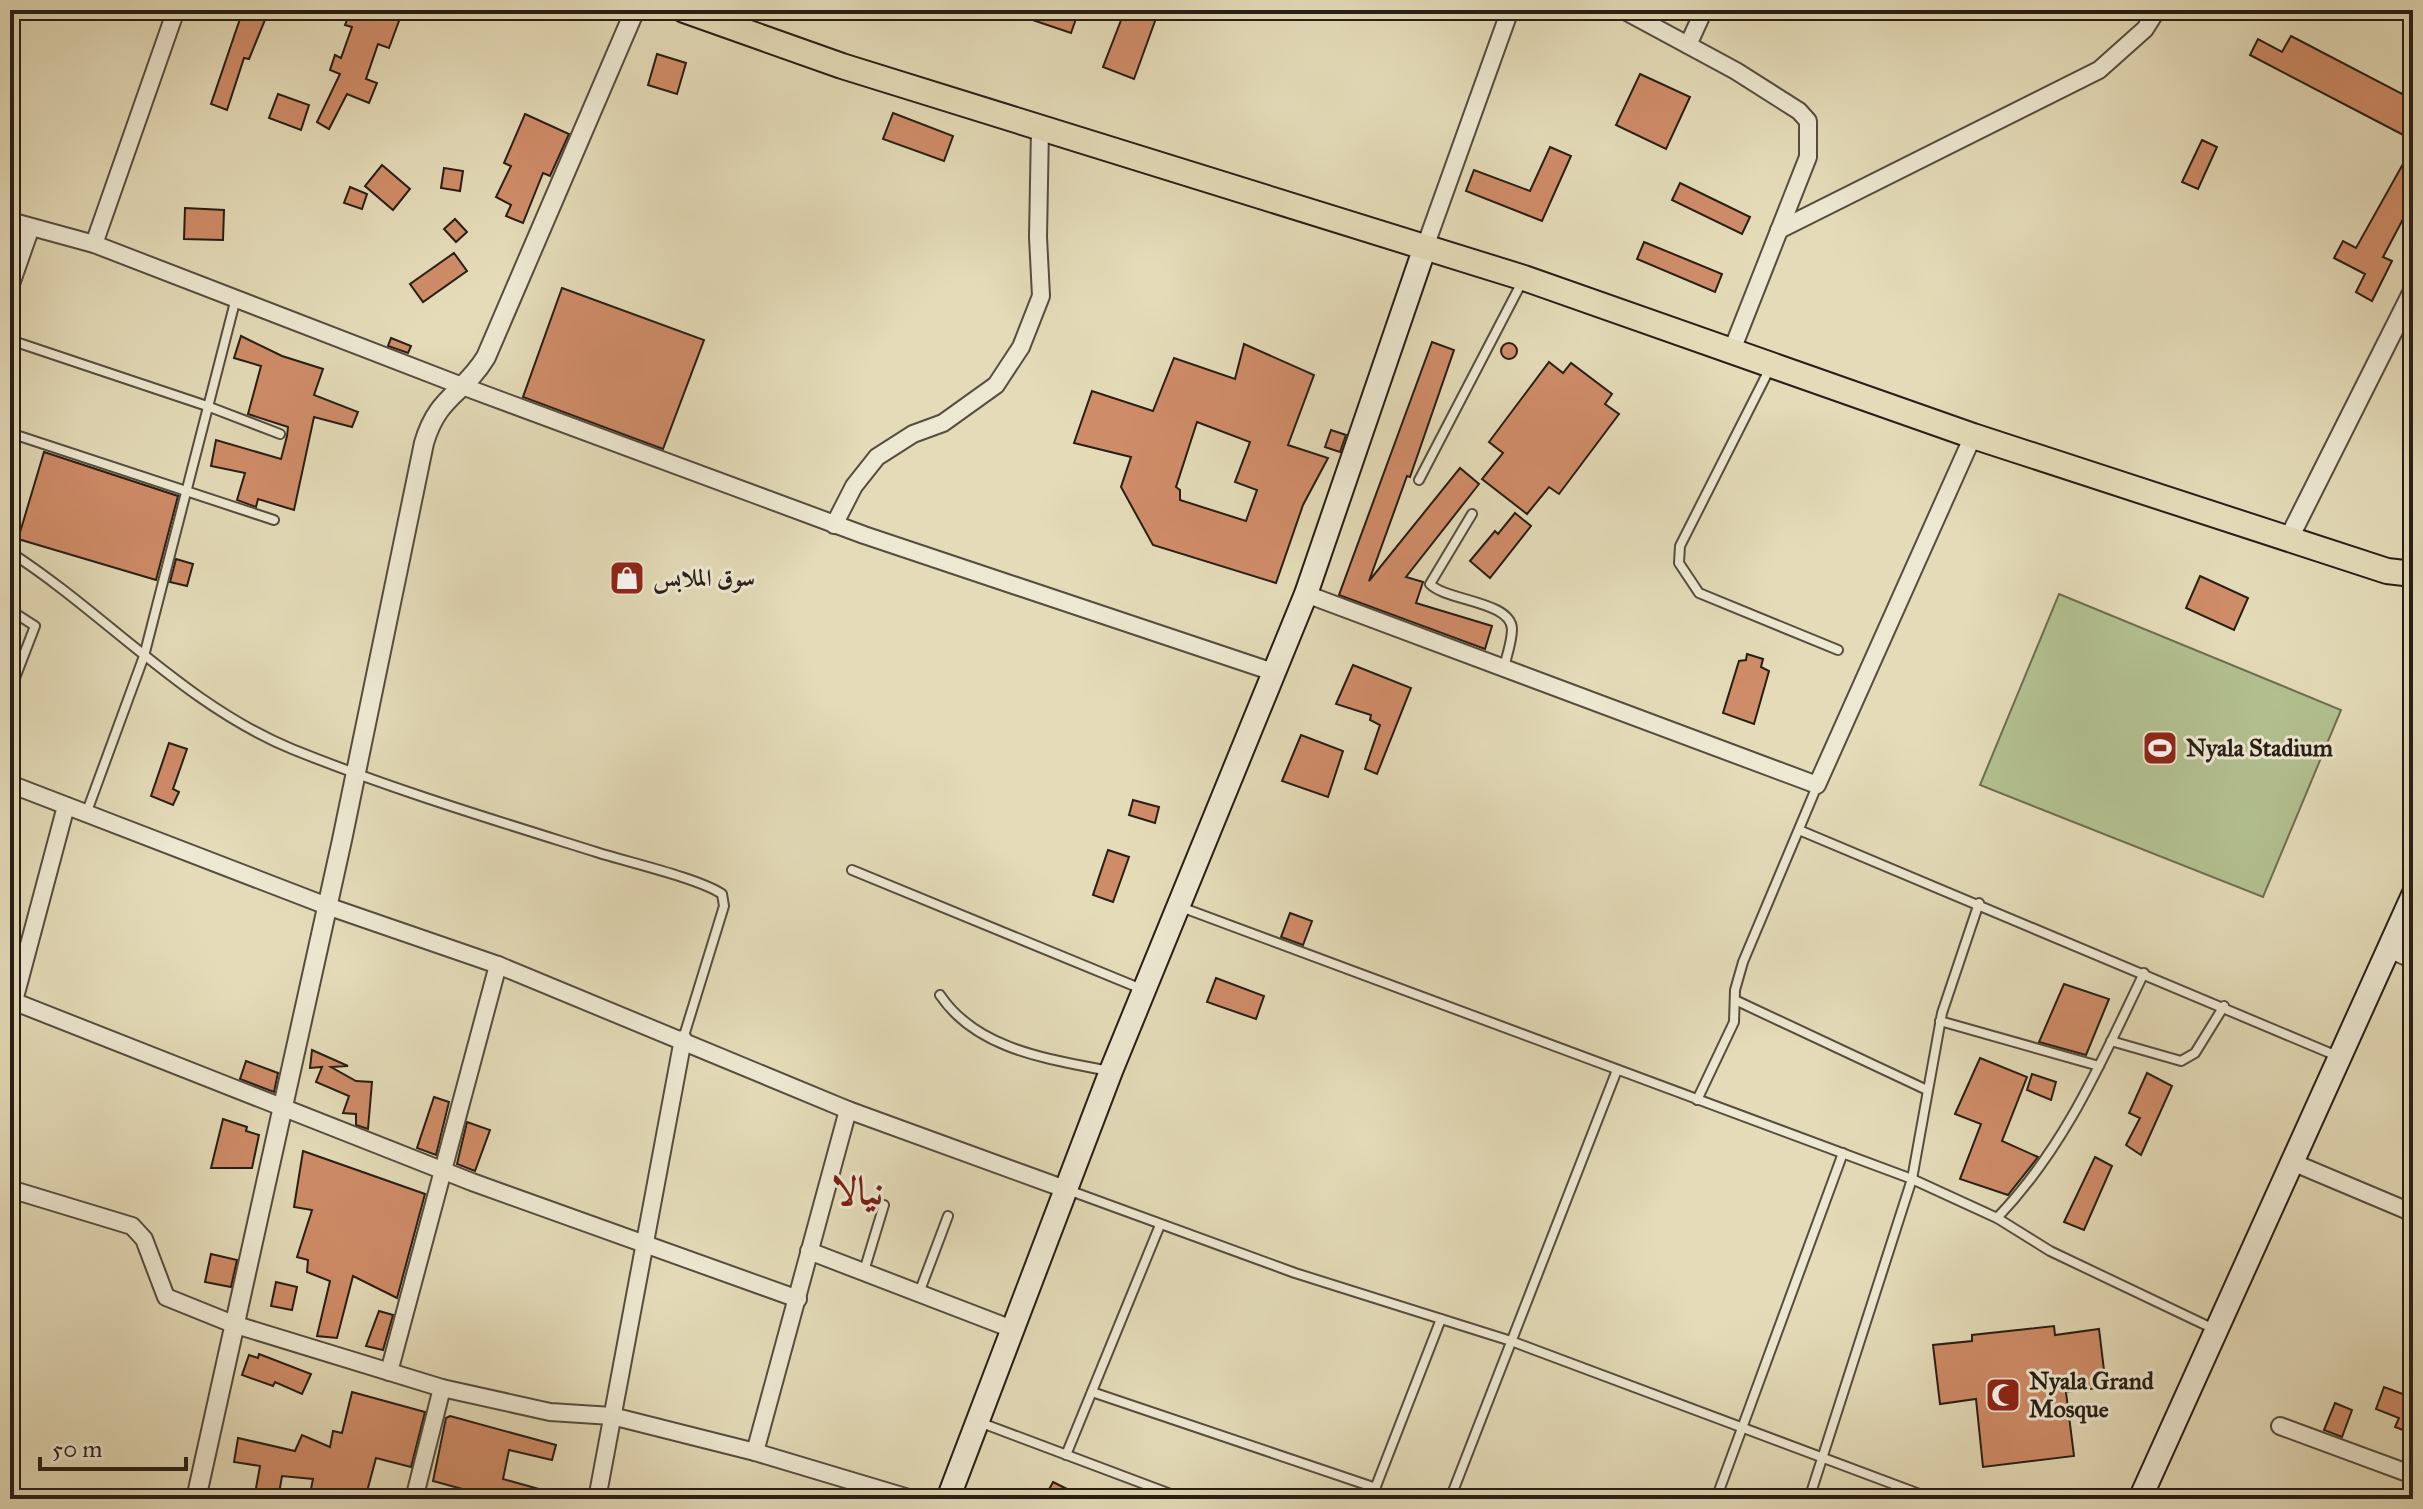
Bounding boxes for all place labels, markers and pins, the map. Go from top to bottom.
shop icon: سوق الملابس [608,559,646,597]
place label: سوق الملابس [653,563,755,594]
sports icon: Nyala Stadium [2141,729,2179,767]
place label: Nyala Stadium [2186,733,2334,763]
place label: Nyala Grand Mosque [2029,1366,2155,1424]
mosque icon: Nyala Grand Mosque [1984,1376,2022,1414]

